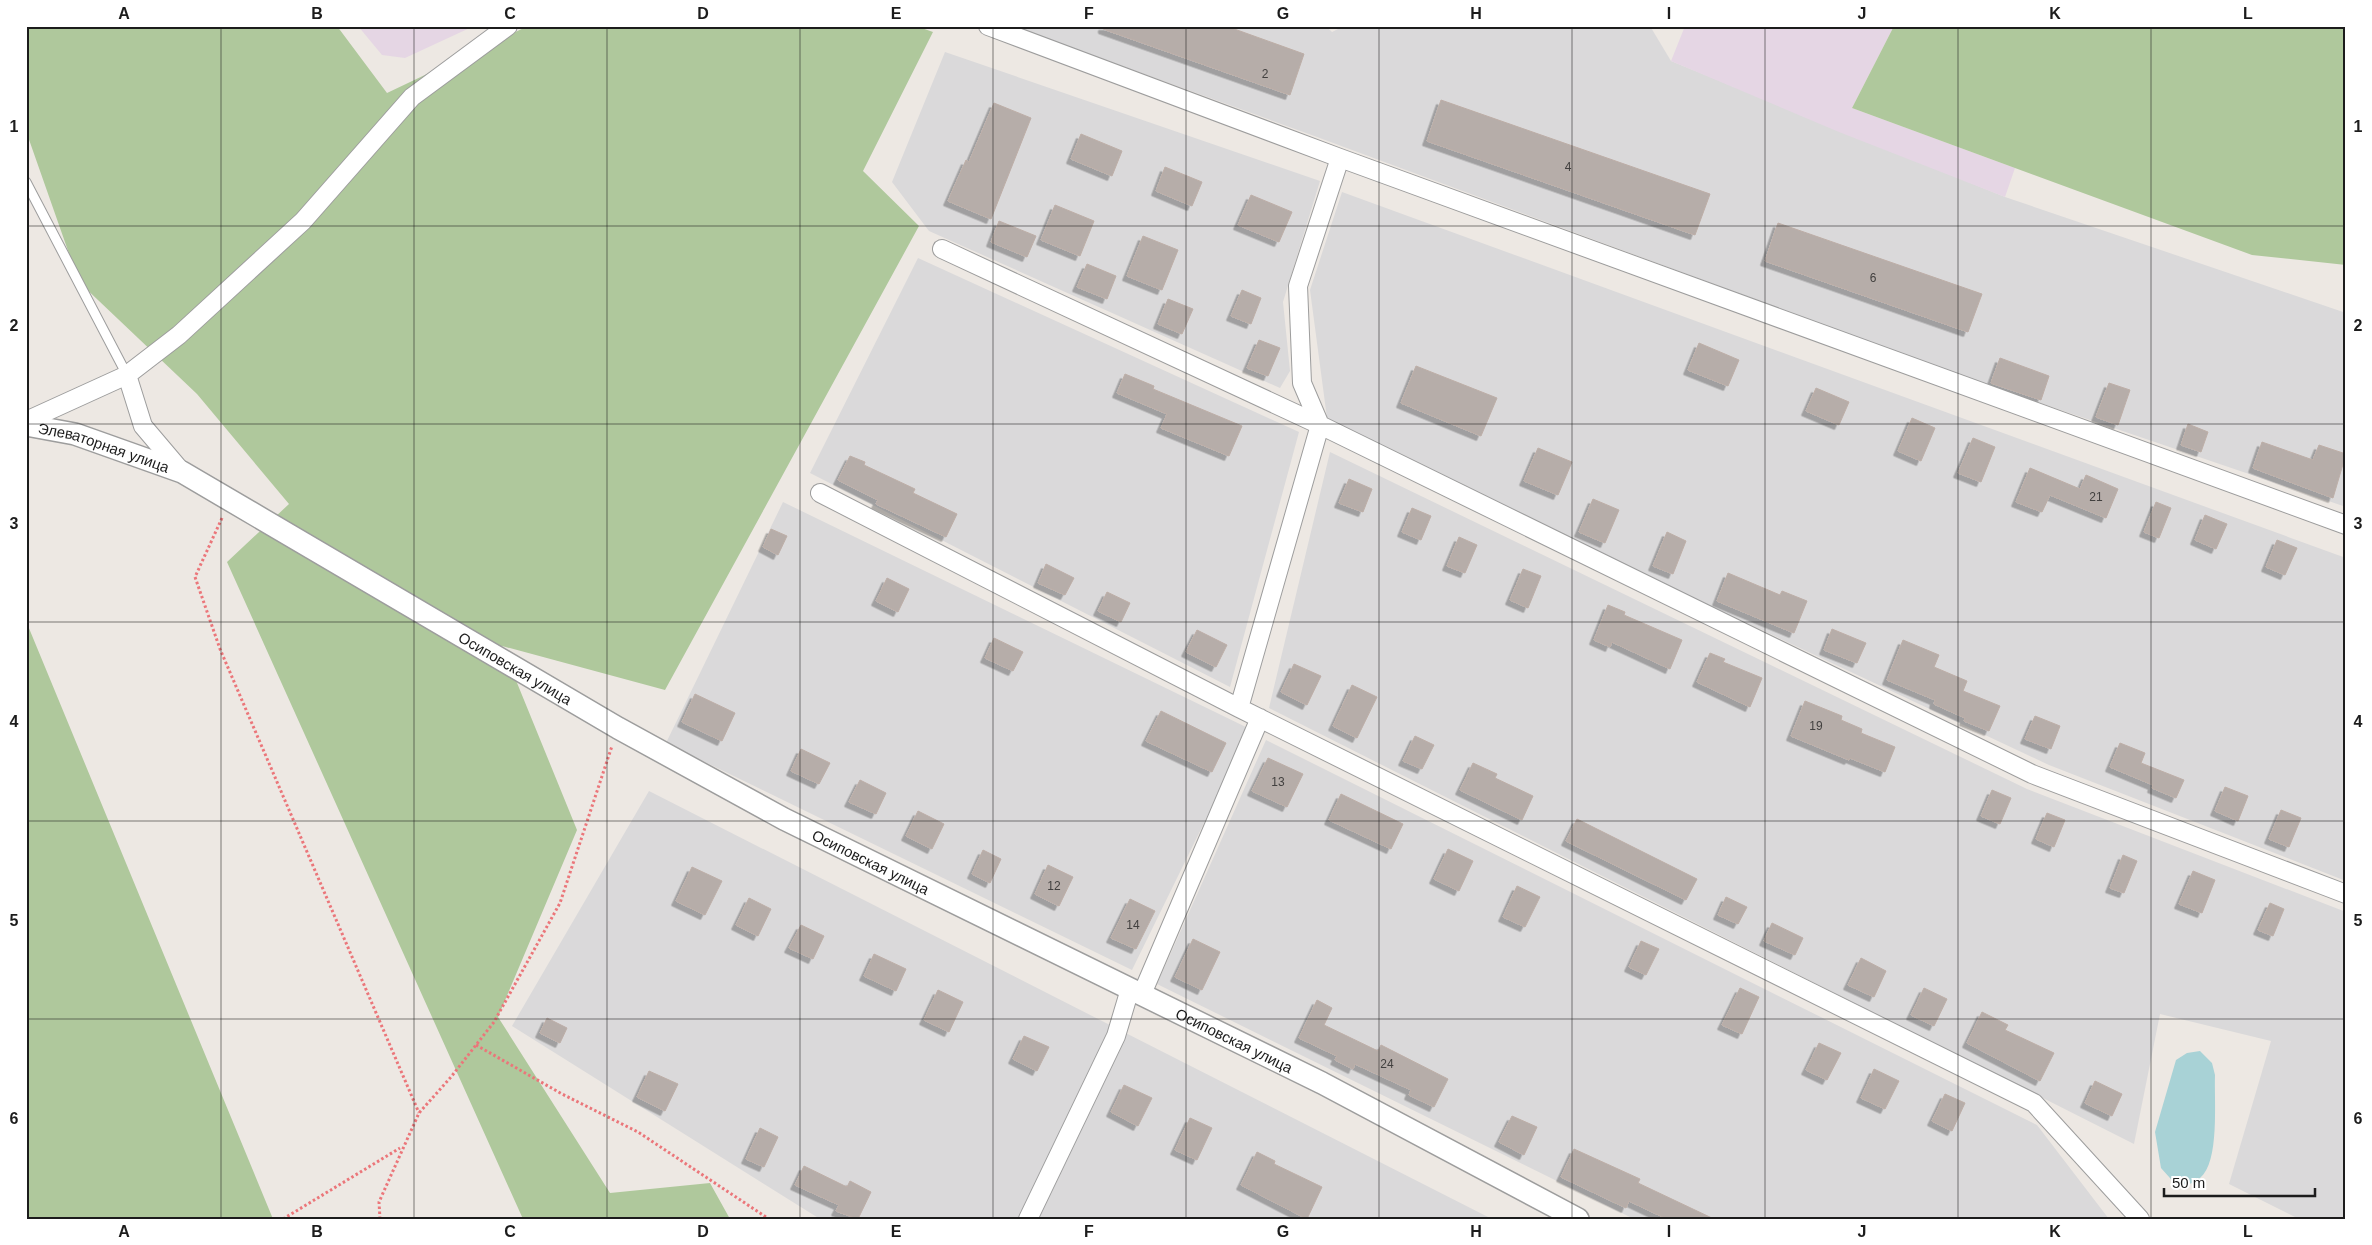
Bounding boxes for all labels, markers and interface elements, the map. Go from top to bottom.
text: A [118,5,130,22]
text: B [311,5,323,22]
text: C [504,5,516,22]
text: D [697,5,709,22]
text: E [891,5,902,22]
text: F [1084,5,1094,22]
text: G [1277,5,1289,22]
text: H [1470,5,1482,22]
text: I [1667,5,1671,22]
text: J [1858,5,1866,22]
text: K [2049,5,2061,22]
text: L [2243,5,2253,22]
house number: 2 [1262,67,1269,81]
text: 1 [10,118,19,135]
text: 1 [2354,118,2363,135]
house number: 4 [1565,160,1572,174]
house number: 6 [1870,271,1877,285]
text: 2 [10,317,19,334]
text: 2 [2354,317,2363,334]
street label: Элеваторная улица [37,419,172,476]
house number: 21 [2089,490,2103,504]
text: 3 [10,515,19,532]
text: 3 [2354,515,2363,532]
street label: Осиповская улица [456,628,576,708]
text: 4 [10,713,19,730]
text: 4 [2354,713,2363,730]
house number: 19 [1809,719,1823,733]
house number: 13 [1271,775,1285,789]
street label: Осиповская улица [810,826,933,898]
house number: 12 [1047,879,1061,893]
text: 5 [10,912,19,929]
text: 5 [2354,912,2363,929]
house number: 14 [1126,918,1140,932]
street label: Осиповская улица [1173,1004,1296,1076]
house number: 24 [1380,1057,1394,1071]
text: 6 [10,1110,19,1127]
text: 6 [2354,1110,2363,1127]
scale bar [2164,1165,2316,1197]
text: 50 m [2172,1174,2205,1191]
text: A [118,1223,130,1240]
text: B [311,1223,323,1240]
text: C [504,1223,516,1240]
text: D [697,1223,709,1240]
text: E [891,1223,902,1240]
text: F [1084,1223,1094,1240]
text: G [1277,1223,1289,1240]
text: H [1470,1223,1482,1240]
text: I [1667,1223,1671,1240]
text: J [1858,1223,1866,1240]
text: K [2049,1223,2061,1240]
text: L [2243,1223,2253,1240]

